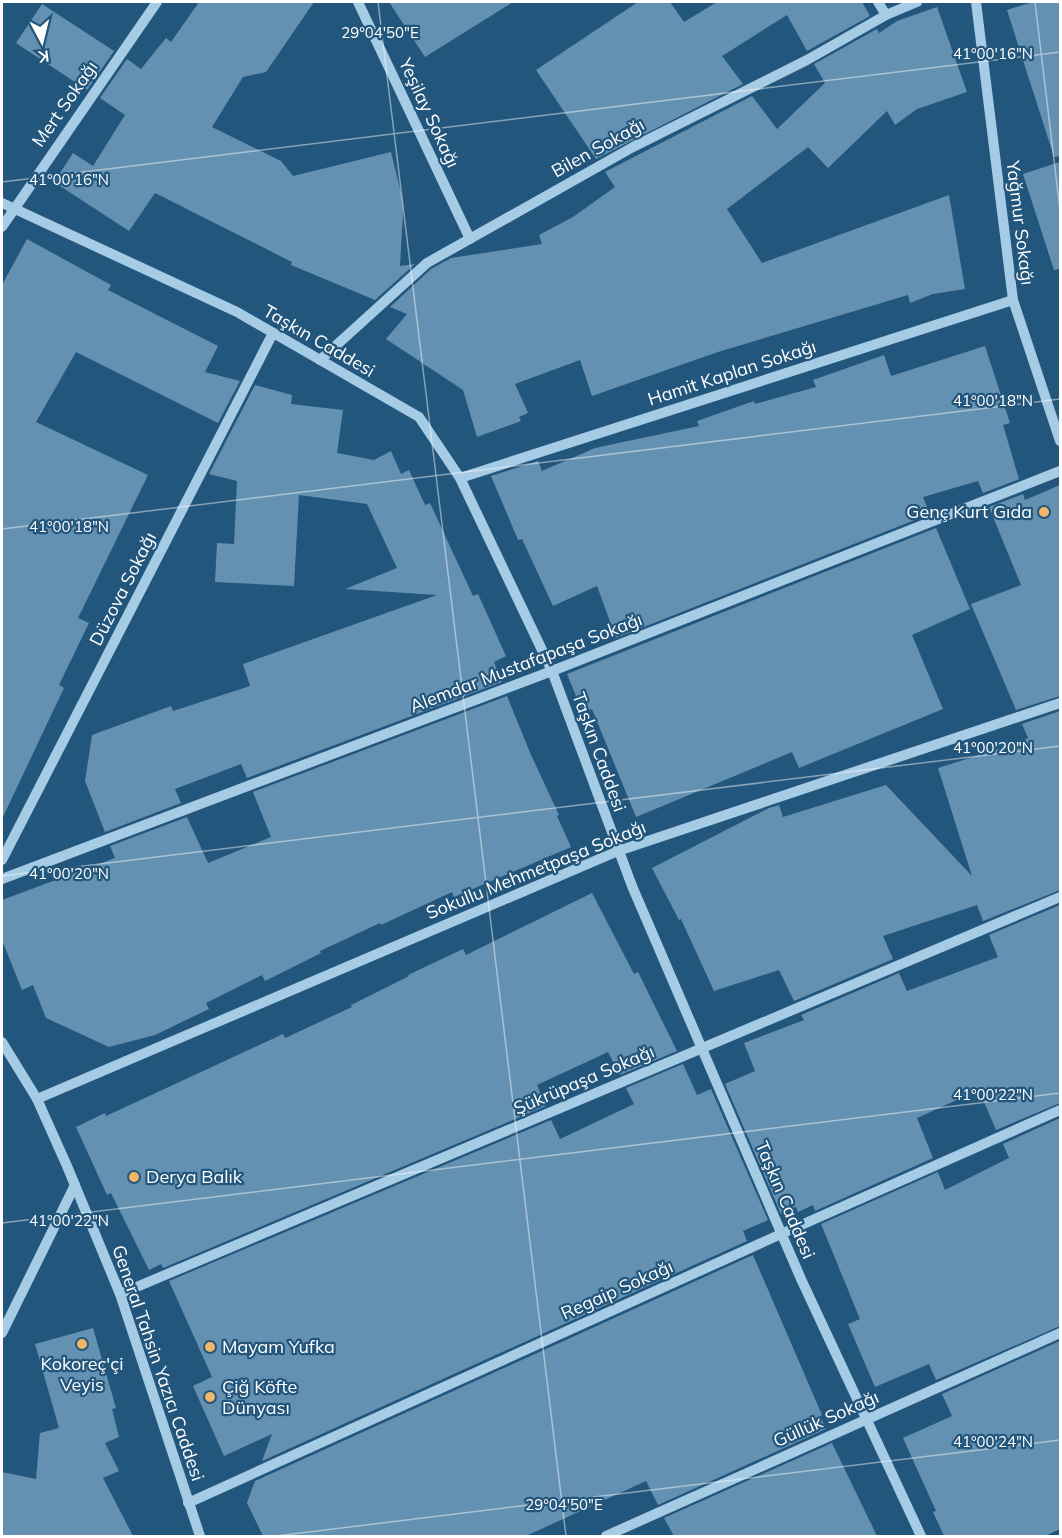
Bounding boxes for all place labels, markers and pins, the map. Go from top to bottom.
place label: Genç Kurt Gıda [906,500,1032,523]
marker: Genç Kurt Gıda [1037,505,1051,519]
place label: Derya Balık [146,1165,243,1188]
marker: Derya Balık [127,1170,141,1184]
place label: Mayam Yufka [222,1335,335,1358]
marker: Kokoreç'çi Veyis [75,1337,89,1351]
marker: Mayam Yufka [203,1340,217,1354]
place label: Kokoreç'çi Veyis [40,1352,124,1396]
place label: Çiğ Köfte Dünyası [222,1375,297,1419]
marker: Çiğ Köfte Dünyası [203,1390,217,1404]

